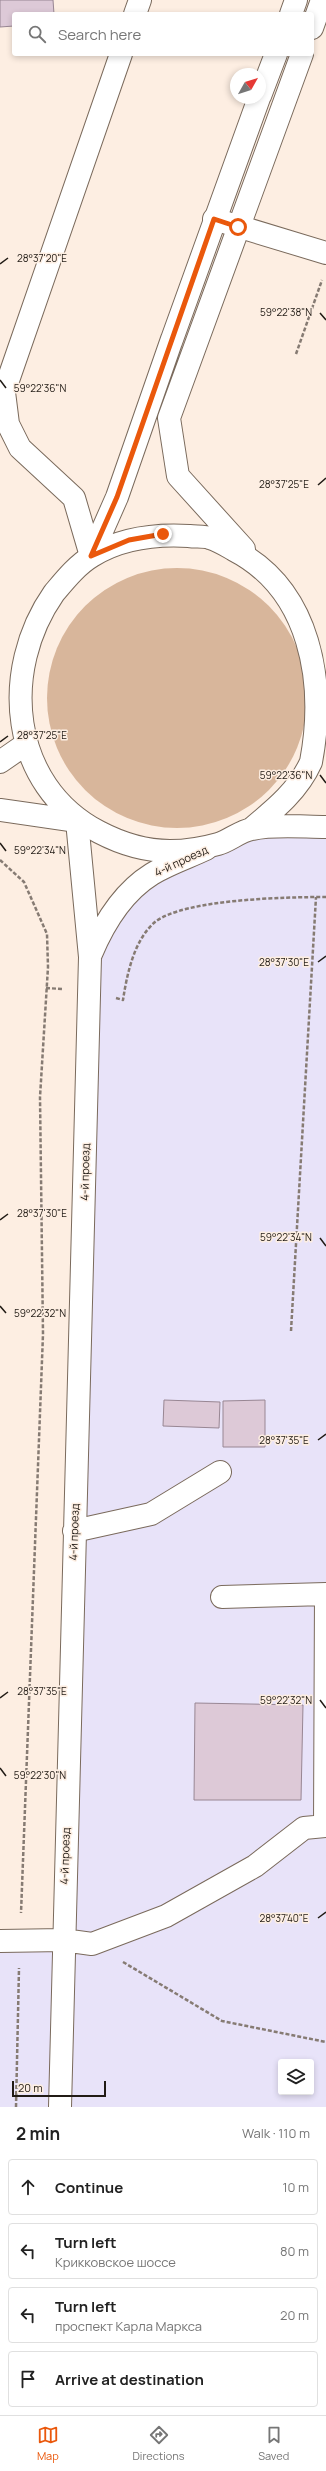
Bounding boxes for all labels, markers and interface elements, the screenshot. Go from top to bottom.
search box [12,12,314,56]
icon: search [26,23,48,45]
text: Search here [58,24,141,45]
north arrow [230,68,266,104]
route start [229,218,247,236]
text: 28°37'20"E [17,251,67,265]
text: 59°22'38"N [260,305,312,319]
text: 59°22'36"N [14,381,66,395]
text: 28°37'25"E [259,477,309,491]
route end [154,525,172,543]
text: 28°37'25"E [17,728,67,742]
text: 59°22'36"N [260,768,312,782]
street label: 4-й проезд [152,841,210,879]
text: 59°22'34"N [14,843,66,857]
text: 28°37'30"E [259,955,309,969]
street label: 4-й проезд [77,1143,93,1201]
text: 28°37'30"E [17,1206,67,1220]
text: 59°22'34"N [260,1230,312,1244]
text: 59°22'32"N [14,1306,66,1320]
text: 28°37'35"E [259,1433,309,1447]
street label: 4-й проезд [65,1503,82,1561]
text: 28°37'35"E [17,1684,67,1698]
text: 59°22'32"N [260,1693,312,1707]
text: 59°22'30"N [14,1768,66,1782]
street label: 4-й проезд [56,1827,73,1885]
text: 28°37'40"E [259,1911,309,1925]
map controls [278,2059,314,2095]
button: layers [278,2059,314,2095]
scale bar [12,2079,106,2098]
text: 20 m [18,2080,43,2095]
text: 2 min [16,2122,60,2145]
text: Walk · 110 m [242,2124,310,2142]
icon: ahead [17,2176,39,2198]
text: Continue [55,2177,123,2198]
text: 10 m [282,2178,309,2196]
text: Turn left [55,2232,117,2253]
icon: left [17,2240,39,2262]
text: 80 m [280,2242,309,2260]
text: Крикковское шоссе [55,2253,176,2271]
text: Turn left [55,2296,117,2317]
icon: left [17,2304,39,2326]
text: 20 m [280,2306,309,2324]
text: проспект Карла Маркса [55,2317,202,2335]
icon: arrive [17,2368,39,2390]
text: Arrive at destination [55,2369,204,2390]
tab: Map [37,2424,59,2463]
tab: Directions [132,2424,185,2463]
tab: Saved [258,2424,289,2463]

